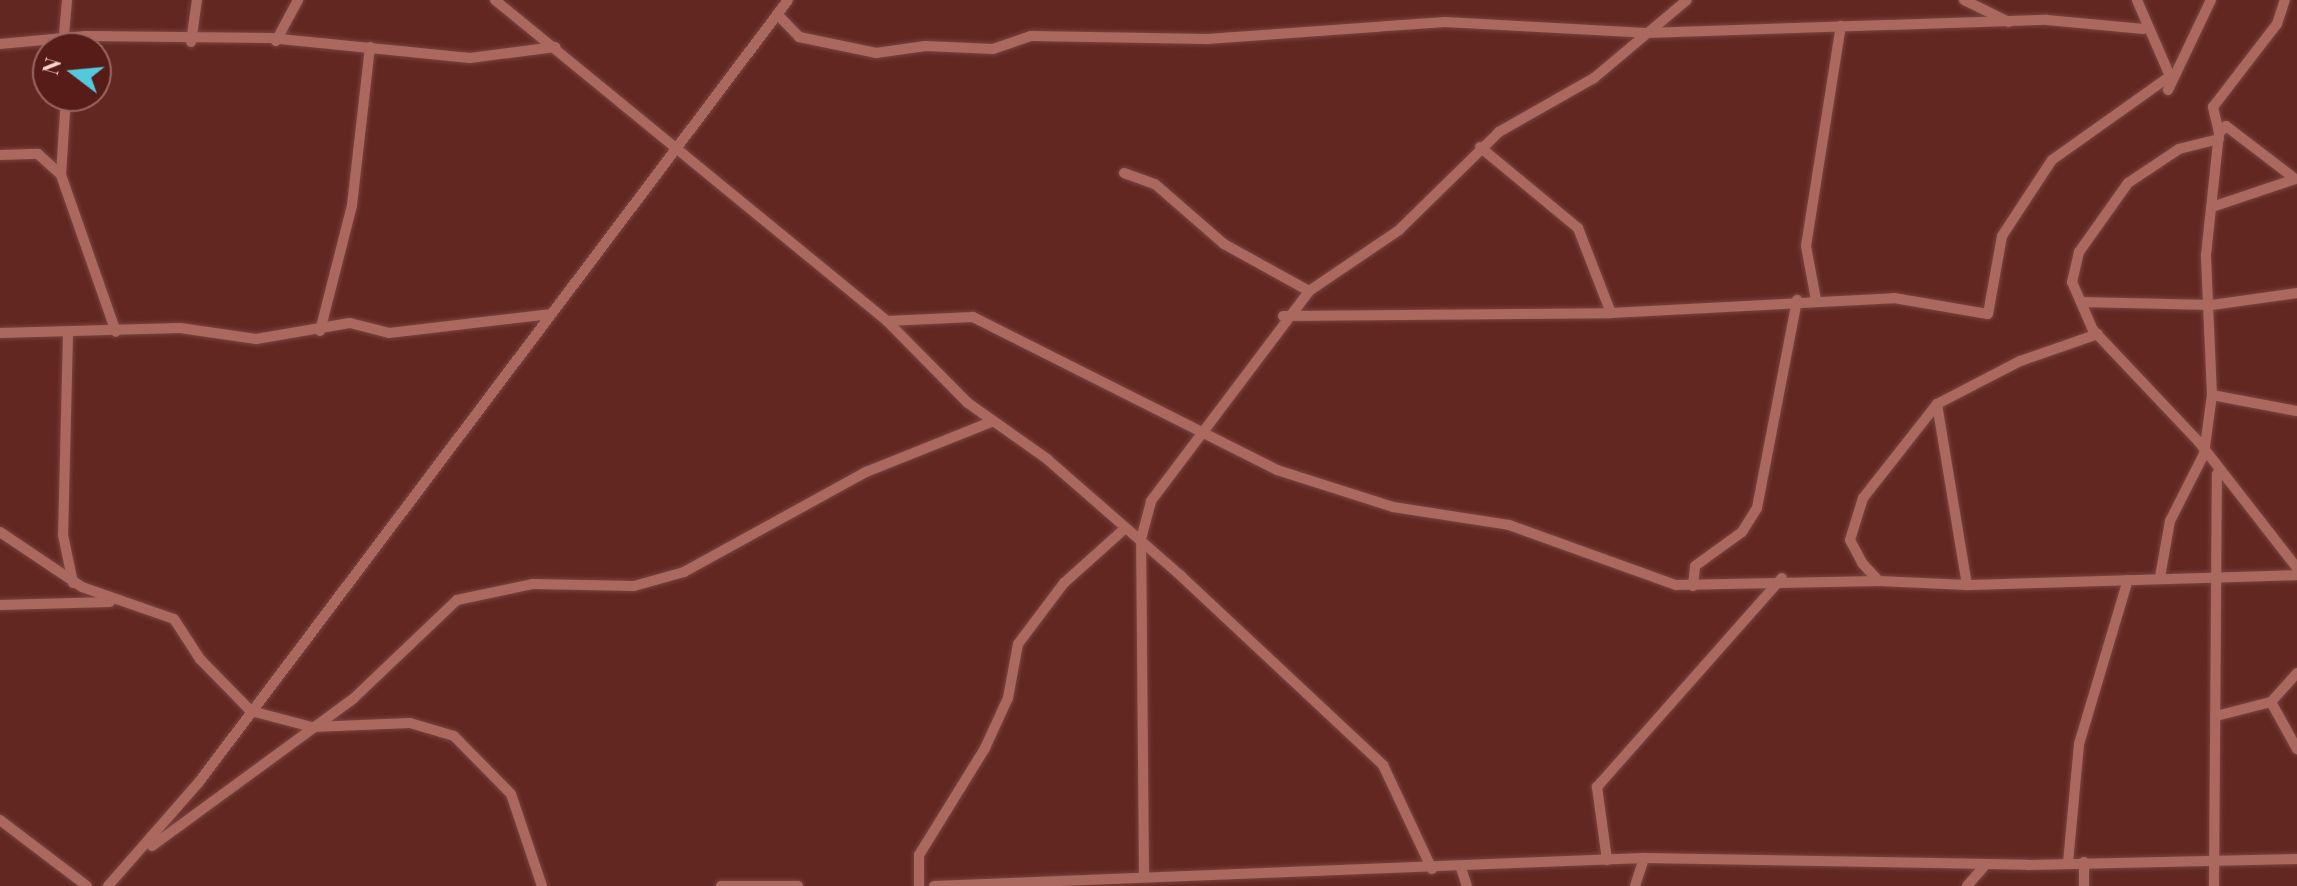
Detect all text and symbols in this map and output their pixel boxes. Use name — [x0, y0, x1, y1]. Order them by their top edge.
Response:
north arrow — [32, 32, 112, 112]
text: N — [34, 54, 67, 78]

